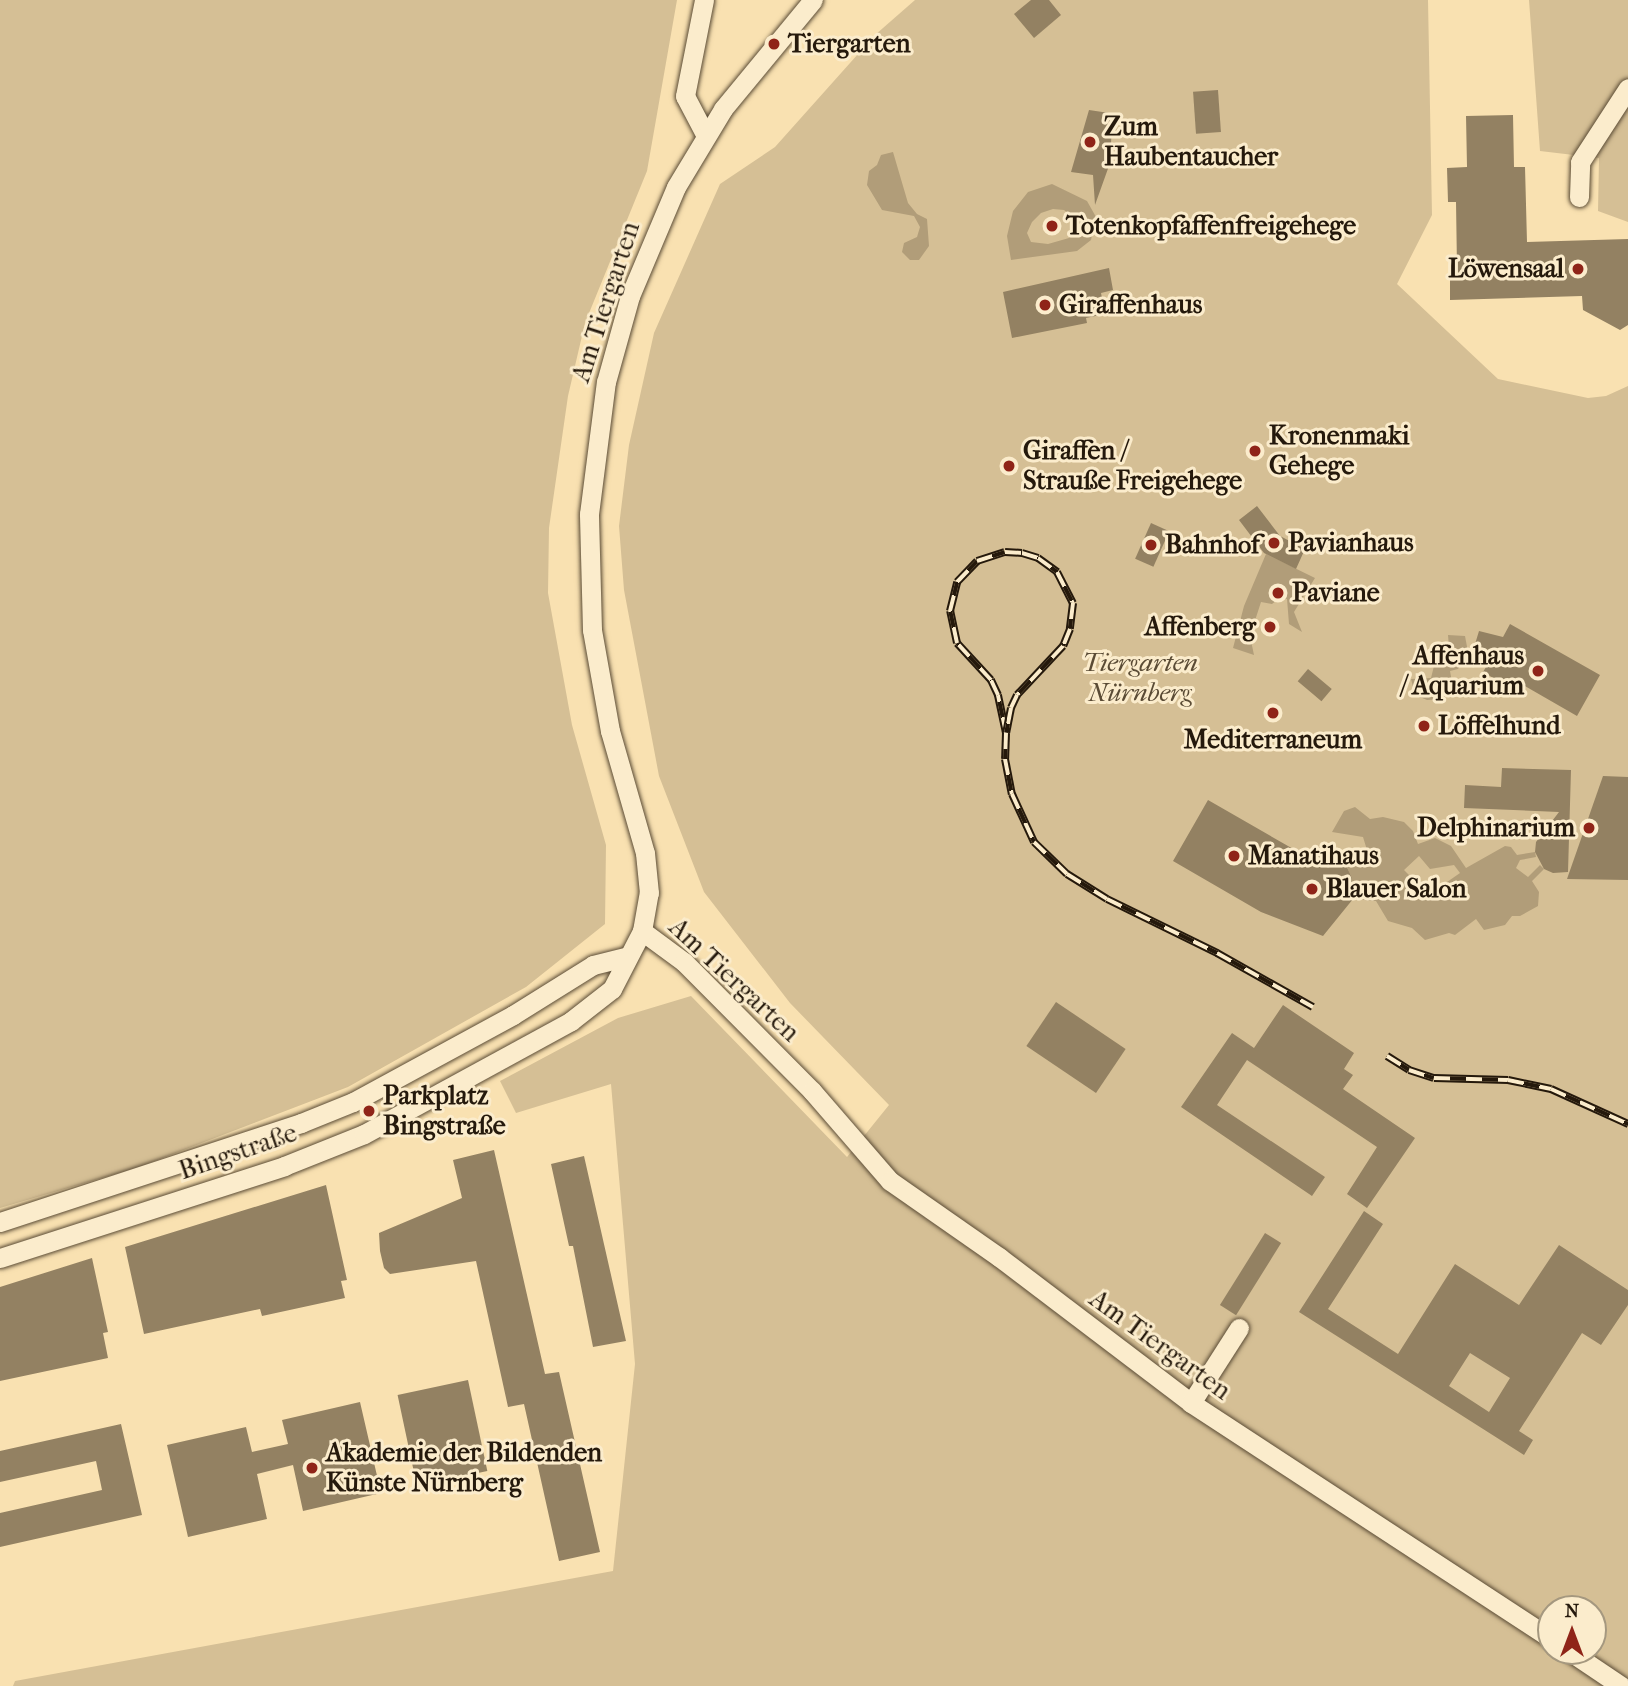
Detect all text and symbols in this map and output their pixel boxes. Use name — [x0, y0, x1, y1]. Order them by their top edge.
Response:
place label: Tiergarten — [788, 28, 911, 60]
marker: Tiergarten — [766, 36, 782, 52]
place label: Zum Haubentaucher — [1104, 111, 1278, 172]
marker: Zum Haubentaucher — [1082, 134, 1098, 150]
place label: Totenkopfaffenfreigehege — [1066, 210, 1356, 242]
street label: Am Tiergarten — [565, 218, 647, 386]
marker: Totenkopfaffenfreigehege — [1044, 218, 1060, 234]
place label: Löwensaal — [1448, 253, 1564, 285]
marker: Löwensaal — [1570, 261, 1586, 277]
place label: Giraffenhaus — [1059, 289, 1202, 321]
marker: Giraffenhaus — [1037, 297, 1053, 313]
place label: Kronenmaki Gehege — [1269, 420, 1409, 481]
place label: Giraffen / Strauße Freigehege — [1023, 435, 1242, 496]
marker: Kronenmaki Gehege — [1247, 443, 1263, 459]
marker: Giraffen / Strauße Freigehege — [1001, 458, 1017, 474]
place label: Pavianhaus — [1288, 527, 1414, 559]
place label: Bahnhof — [1165, 529, 1260, 561]
marker: Pavianhaus — [1266, 535, 1282, 551]
marker: Bahnhof — [1143, 537, 1159, 553]
place label: Paviane — [1292, 577, 1380, 609]
marker: Paviane — [1270, 585, 1286, 601]
place label: Affenberg — [1145, 611, 1256, 643]
marker: Affenberg — [1262, 619, 1278, 635]
place label: Affenhaus / Aquarium — [1400, 640, 1524, 702]
park label: Tiergarten Nürnberg — [1082, 647, 1198, 708]
marker: Affenhaus / Aquarium — [1530, 663, 1546, 679]
marker: Mediterraneum — [1265, 705, 1281, 721]
place label: Löffelhund — [1438, 710, 1560, 742]
marker: Löffelhund — [1416, 718, 1432, 734]
place label: Mediterraneum — [1184, 724, 1362, 756]
place label: Delphinarium — [1417, 812, 1575, 844]
marker: Delphinarium — [1581, 820, 1597, 836]
place label: Manatihaus — [1248, 840, 1379, 872]
marker: Manatihaus — [1226, 848, 1242, 864]
place label: Blauer Salon — [1326, 873, 1467, 905]
marker: Blauer Salon — [1304, 881, 1320, 897]
street label: Am Tiergarten — [662, 912, 806, 1048]
place label: Parkplatz Bingstraße — [383, 1080, 506, 1142]
marker: Parkplatz Bingstraße — [361, 1103, 377, 1119]
street label: Bingstraße — [175, 1117, 301, 1187]
street label: Am Tiergarten — [1083, 1283, 1237, 1407]
place label: Akademie der Bildenden Künste Nürnberg — [326, 1437, 602, 1498]
marker: Akademie der Bildenden Künste Nürnberg — [304, 1460, 320, 1476]
north arrow — [1537, 1595, 1607, 1665]
text: N — [1565, 1600, 1579, 1622]

